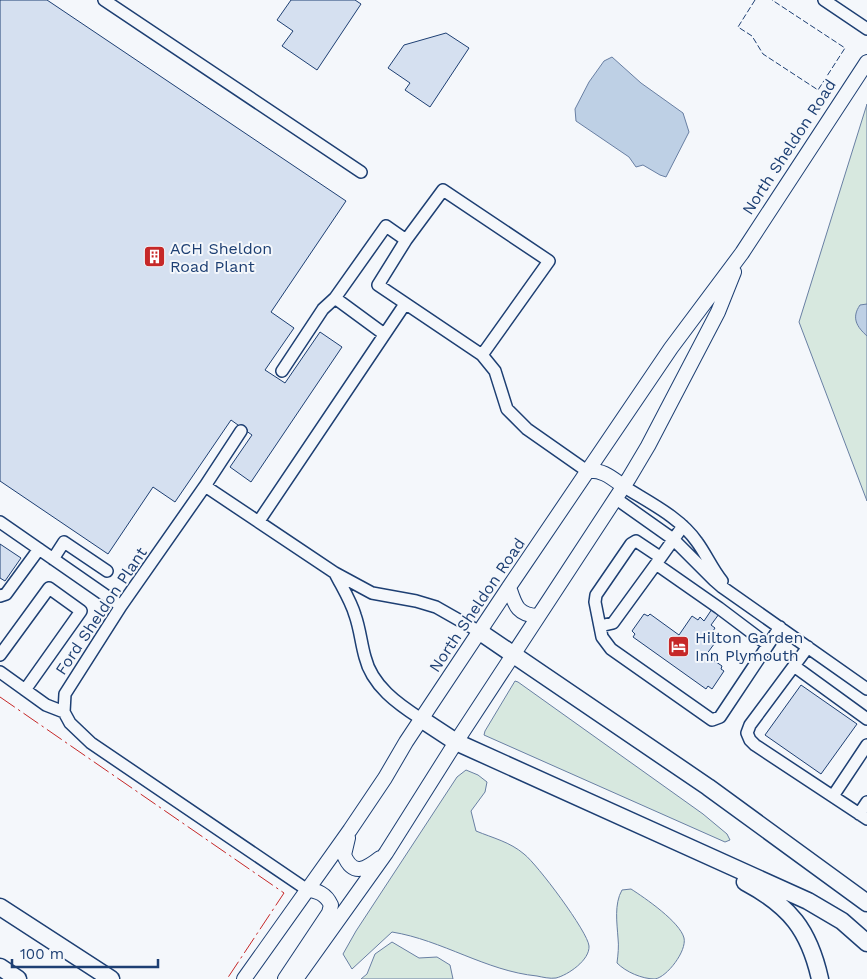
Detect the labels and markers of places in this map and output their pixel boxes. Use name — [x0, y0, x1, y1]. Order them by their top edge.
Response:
place label: ACH Sheldon Road Plant — [170, 239, 272, 276]
building icon: ACH Sheldon Road Plant — [142, 245, 166, 269]
place label: Hilton Garden Inn Plymouth — [695, 628, 803, 665]
hotel icon: Hilton Garden Inn Plymouth — [667, 634, 691, 658]

